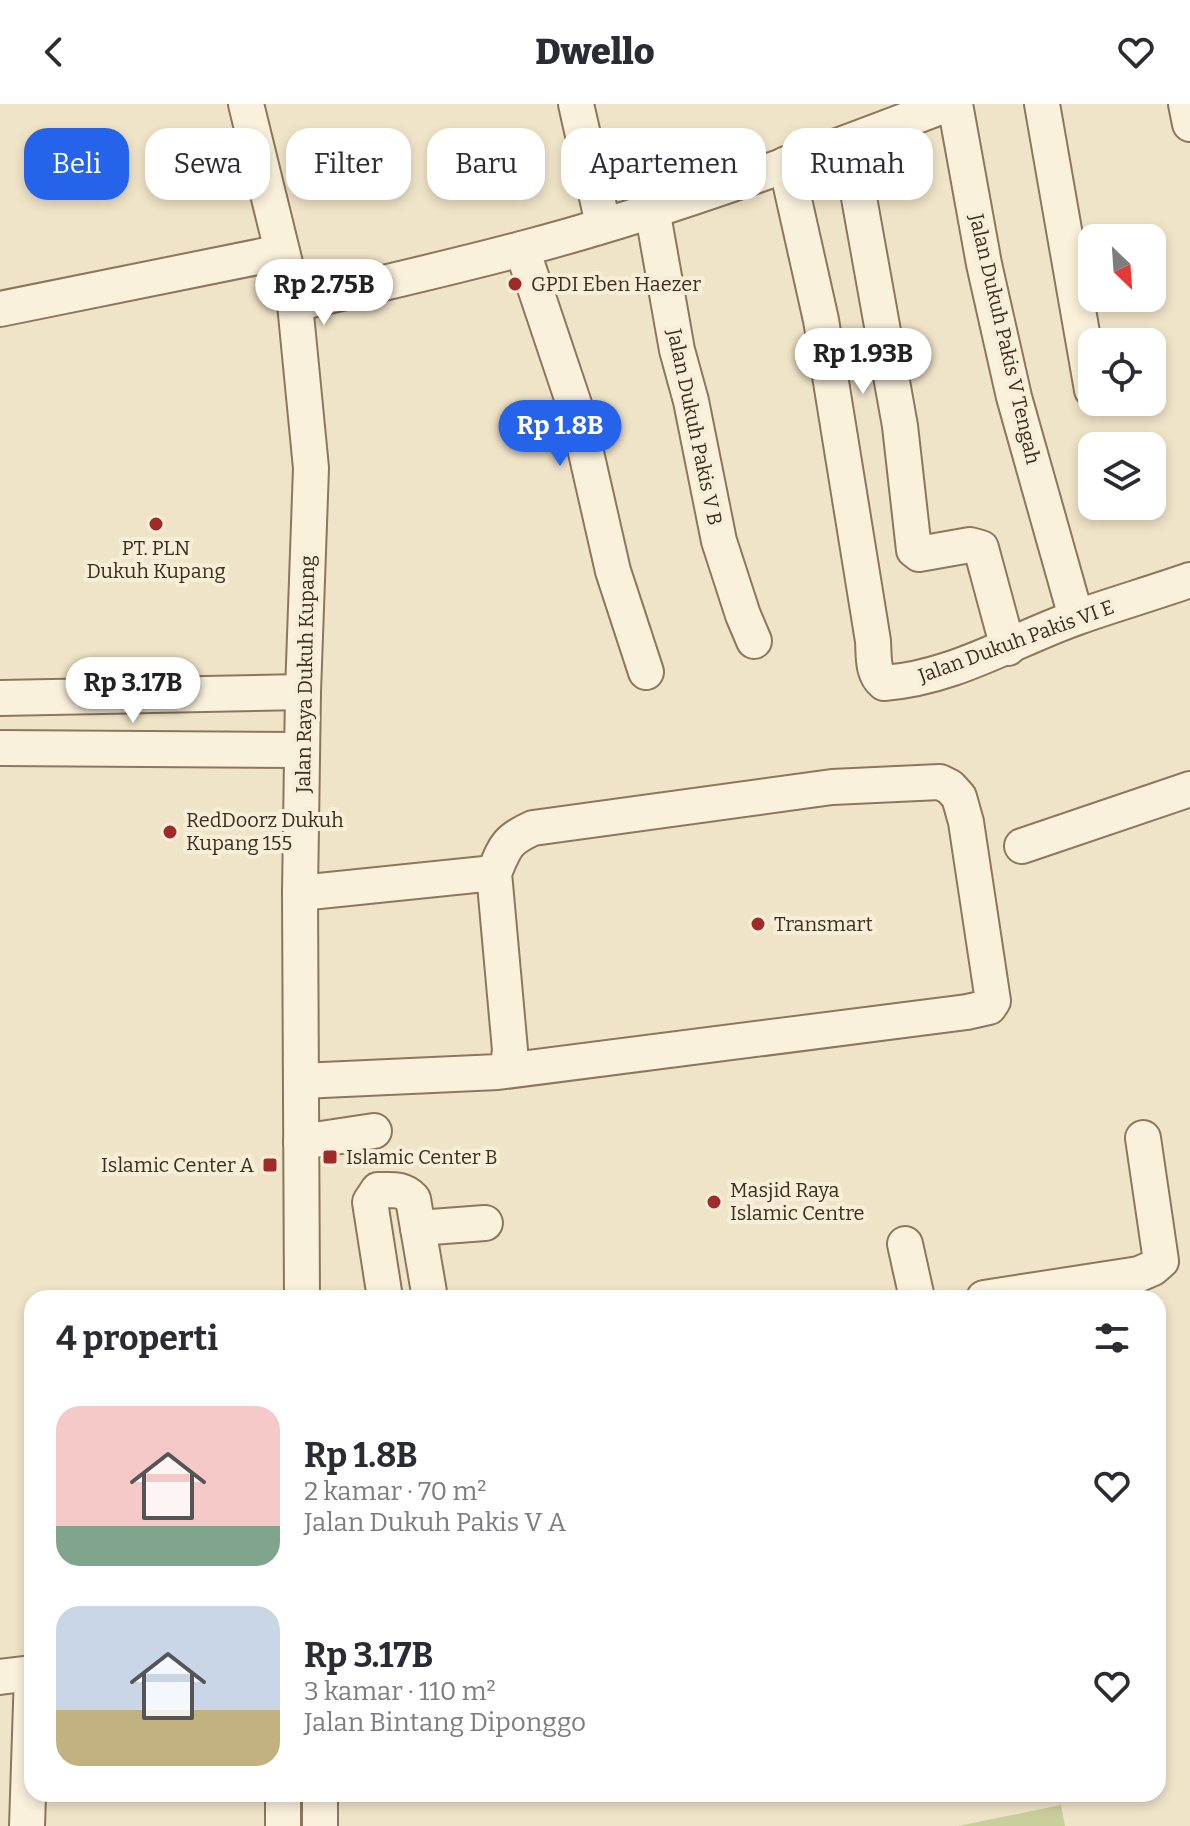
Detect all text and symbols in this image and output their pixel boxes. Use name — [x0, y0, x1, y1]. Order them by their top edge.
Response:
icon: back — [32, 30, 76, 74]
text: Dwello — [535, 30, 655, 74]
icon: heart — [1114, 30, 1158, 74]
chip: Beli — [24, 128, 129, 200]
chip: Sewa — [145, 128, 270, 200]
chip: Filter — [286, 128, 411, 200]
chip: Baru — [427, 128, 545, 200]
chip: Apartemen — [561, 128, 766, 200]
chip: Rumah — [782, 128, 933, 200]
street label: Jalan Dukuh Pakis V Tengah — [964, 211, 1046, 467]
north arrow — [1078, 224, 1166, 312]
map controls — [1078, 224, 1166, 520]
pin: Rp 2.75B — [241, 259, 407, 327]
text: Rp 2.75B — [273, 269, 375, 300]
place label: GPDI Eben Haezer — [531, 272, 701, 296]
marker: GPDI Eben Haezer — [506, 275, 524, 293]
street label: Jalan Dukuh Pakis V B — [662, 326, 728, 527]
pin: Rp 1.93B — [780, 328, 946, 396]
button: locate — [1078, 328, 1166, 416]
text: Rp 1.93B — [813, 338, 913, 369]
pin: Rp 1.8B — [486, 400, 634, 468]
text: Rp 1.8B — [516, 410, 604, 441]
button: layers — [1078, 432, 1166, 520]
marker: PT. PLN Dukuh Kupang — [147, 515, 165, 533]
place label: PT. PLN Dukuh Kupang — [86, 536, 226, 583]
street label: Jalan Raya Dukuh Kupang — [291, 555, 319, 794]
street label: Jalan Dukuh Pakis VI E — [914, 594, 1117, 688]
pin: Rp 3.17B — [50, 657, 216, 725]
text: Rp 3.17B — [84, 667, 183, 698]
place label: RedDoorz Dukuh Kupang 155 — [186, 808, 344, 855]
marker: RedDoorz Dukuh Kupang 155 — [161, 823, 179, 841]
place label: Transmart — [774, 912, 873, 936]
marker: Transmart — [749, 915, 767, 933]
place label: Islamic Center B — [346, 1145, 498, 1169]
marker: Islamic Center B — [321, 1148, 339, 1166]
place label: Islamic Center A — [101, 1153, 255, 1177]
marker: Islamic Center A — [261, 1156, 279, 1174]
place label: Masjid Raya Islamic Centre — [730, 1178, 865, 1225]
marker: Masjid Raya Islamic Centre — [705, 1193, 723, 1211]
icon: filters — [1090, 1316, 1134, 1360]
text: 4 properti — [56, 1318, 218, 1359]
text: Rp 1.8B — [304, 1435, 418, 1476]
icon: home — [120, 1438, 216, 1534]
icon: heart — [1090, 1464, 1134, 1508]
text: 2 kamar · 70 m² — [304, 1476, 486, 1507]
text: Jalan Dukuh Pakis V A — [304, 1507, 566, 1538]
text: Rp 3.17B — [304, 1635, 433, 1676]
icon: home — [120, 1638, 216, 1734]
icon: heart — [1090, 1664, 1134, 1708]
text: 3 kamar · 110 m² — [304, 1676, 496, 1707]
text: Jalan Bintang Diponggo — [304, 1707, 586, 1738]

